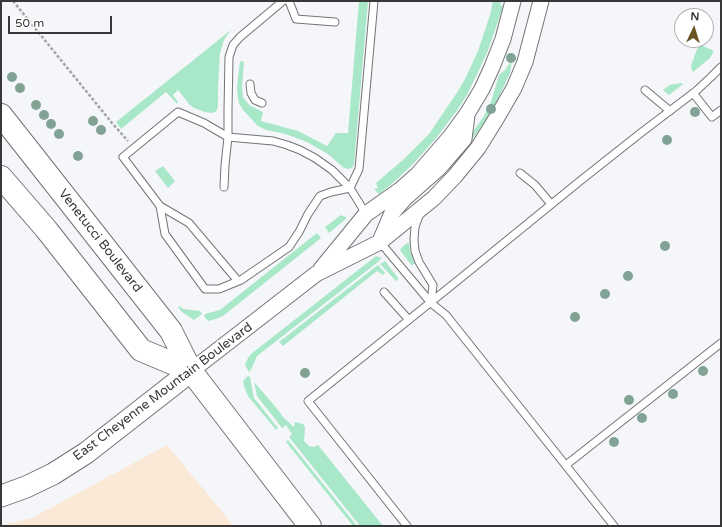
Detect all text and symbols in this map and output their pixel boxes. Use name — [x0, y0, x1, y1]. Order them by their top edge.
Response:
scale bar — [10, 8, 114, 34]
north arrow — [674, 8, 714, 48]
text: N — [690, 10, 700, 23]
text: 50 m — [15, 16, 44, 30]
street label: Venetucci Boulevard — [55, 186, 145, 296]
street label: East Cheyenne Mountain Boulevard — [70, 319, 256, 465]

